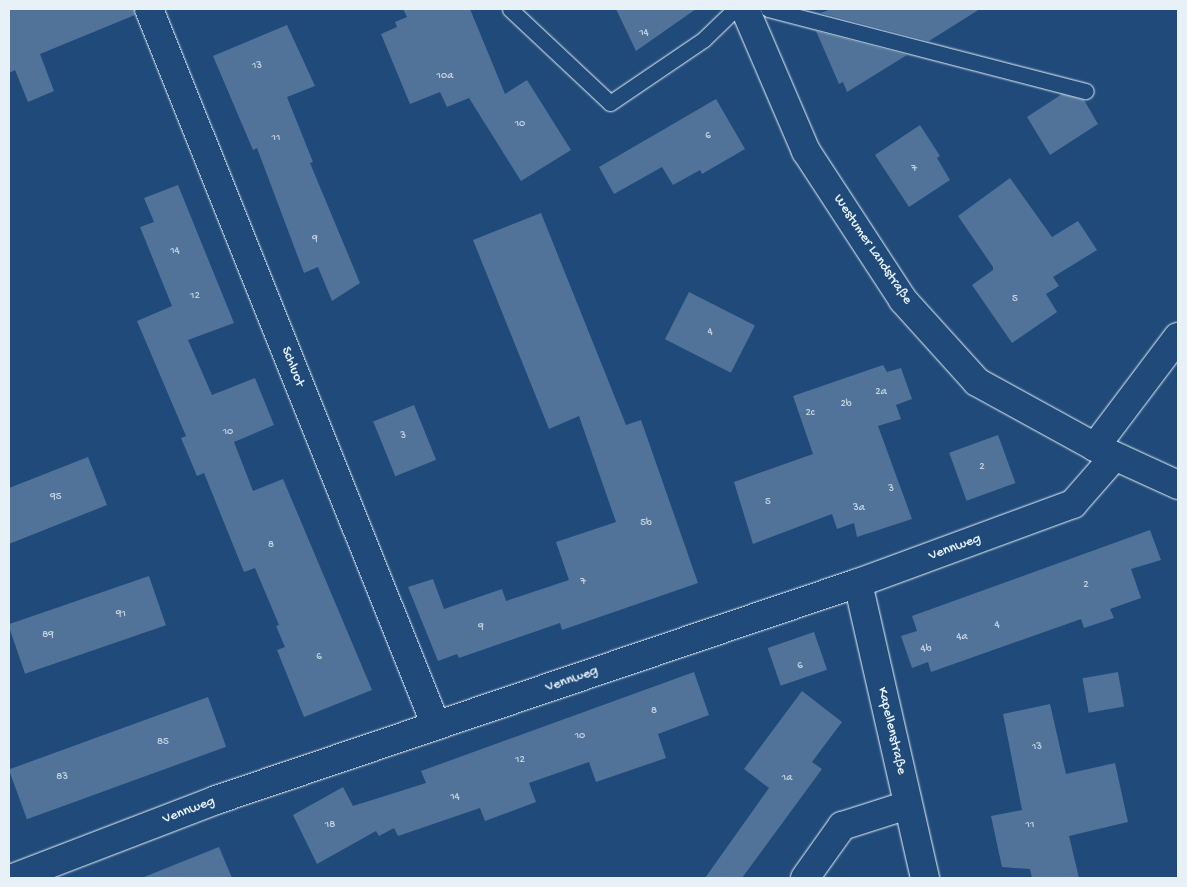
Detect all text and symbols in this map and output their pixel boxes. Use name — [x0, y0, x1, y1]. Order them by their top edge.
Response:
house number: 14 — [639, 26, 649, 40]
house number: 13 — [252, 59, 262, 73]
house number: 10a — [437, 69, 453, 83]
house number: 10 — [515, 117, 525, 131]
house number: 6 — [705, 129, 711, 143]
house number: 11 — [272, 131, 280, 145]
house number: 7 — [911, 162, 917, 176]
street label: Westumer Landstraße — [829, 192, 915, 308]
house number: 9 — [312, 232, 318, 246]
house number: 14 — [170, 244, 180, 258]
house number: 12 — [190, 289, 200, 303]
house number: 5 — [1012, 292, 1018, 306]
house number: 4 — [707, 325, 713, 339]
street label: Schluot — [276, 345, 308, 389]
house number: 2a — [875, 385, 887, 399]
house number: 2b — [840, 397, 852, 411]
house number: 2c — [805, 406, 815, 420]
house number: 10 — [223, 425, 233, 439]
house number: 3 — [400, 429, 406, 443]
house number: 2 — [979, 460, 985, 474]
house number: 3 — [888, 482, 894, 496]
house number: 95 — [50, 490, 62, 504]
house number: 5 — [765, 495, 771, 509]
house number: 3a — [853, 501, 865, 515]
house number: 5b — [640, 516, 652, 530]
street label: Vennweg — [927, 531, 983, 565]
house number: 8 — [268, 538, 274, 552]
house number: 7 — [580, 575, 586, 589]
house number: 2 — [1083, 578, 1089, 592]
house number: 91 — [116, 607, 126, 621]
house number: 4 — [994, 618, 1000, 632]
house number: 9 — [478, 620, 484, 634]
house number: 89 — [42, 628, 54, 642]
house number: 4a — [956, 630, 968, 644]
house number: 4b — [920, 642, 932, 656]
house number: 6 — [316, 650, 322, 664]
house number: 6 — [797, 659, 803, 673]
street label: Vennweg — [544, 663, 600, 697]
street label: Kapellenstraße — [873, 686, 909, 776]
house number: 8 — [651, 704, 657, 718]
house number: 10 — [575, 729, 585, 743]
house number: 85 — [157, 735, 169, 749]
house number: 13 — [1032, 740, 1042, 754]
house number: 12 — [515, 753, 525, 767]
house number: 83 — [56, 770, 68, 784]
house number: 1a — [782, 771, 792, 785]
house number: 14 — [450, 790, 460, 804]
street label: Vennweg — [161, 793, 217, 829]
house number: 18 — [325, 818, 335, 832]
house number: 11 — [1026, 818, 1034, 832]

